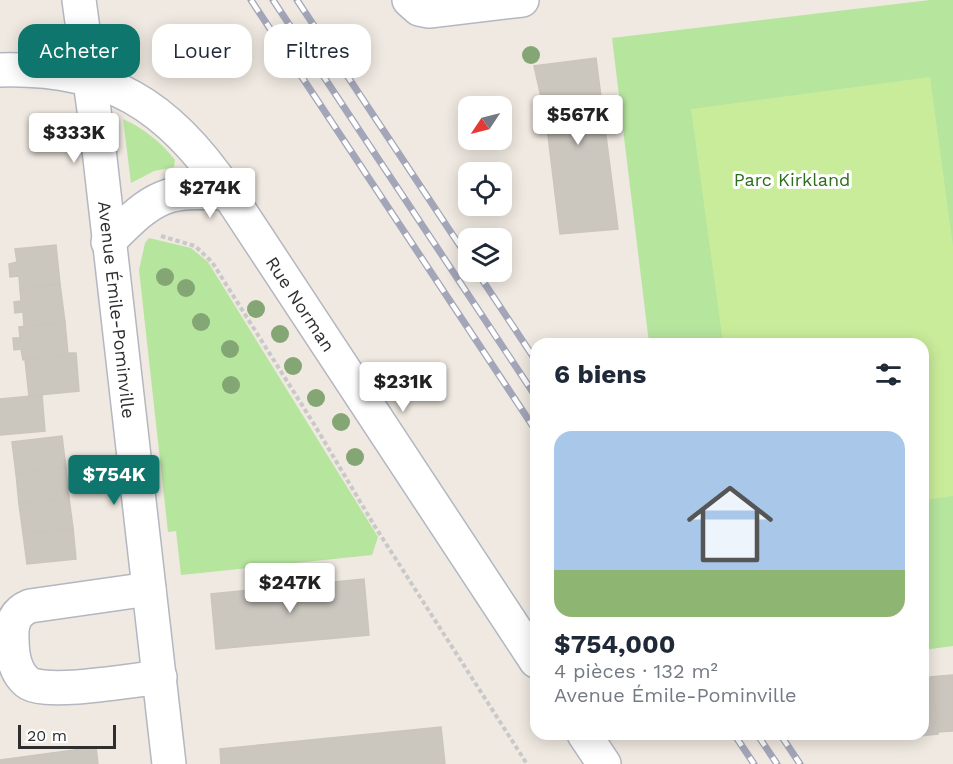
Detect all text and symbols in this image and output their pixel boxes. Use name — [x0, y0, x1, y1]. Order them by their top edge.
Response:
chip: Acheter — [18, 24, 140, 78]
chip: Louer — [152, 24, 252, 78]
chip: Filtres — [264, 24, 371, 78]
pin: $567K — [536, 95, 620, 146]
north arrow — [458, 96, 512, 150]
map controls — [458, 96, 512, 282]
text: $567K — [547, 102, 609, 126]
pin: $333K — [32, 113, 116, 164]
text: $333K — [43, 120, 105, 144]
button: locate — [458, 162, 512, 216]
pin: $274K — [168, 168, 252, 219]
park label: Parc Kirkland — [734, 169, 850, 190]
text: $274K — [179, 175, 241, 199]
street label: Avenue Émile-Pominville — [94, 200, 140, 419]
button: layers — [458, 228, 512, 282]
street label: Rue Norman — [262, 252, 340, 355]
icon: filters — [872, 358, 905, 391]
text: 6 biens — [554, 359, 646, 389]
pin: $231K — [361, 362, 445, 413]
text: $231K — [373, 369, 433, 393]
pin: $754K — [72, 455, 156, 506]
text: $754K — [82, 462, 146, 486]
icon: home — [676, 470, 784, 578]
pin: $247K — [248, 563, 332, 614]
text: $247K — [259, 570, 321, 594]
text: $754,000 — [554, 629, 676, 659]
text: 4 pièces · 132 m² — [554, 659, 718, 683]
text: Avenue Émile-Pominville — [554, 683, 797, 707]
scale bar — [18, 722, 116, 750]
text: 20 m — [27, 726, 67, 745]

